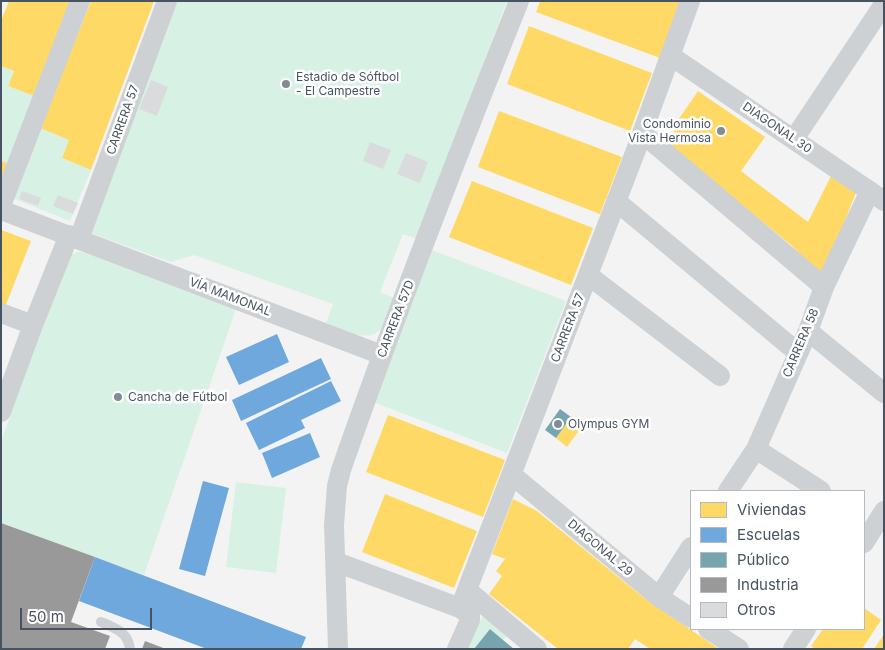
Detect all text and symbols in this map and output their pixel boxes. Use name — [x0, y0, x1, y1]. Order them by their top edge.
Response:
place label: Estadio de Sóftbol - El Campestre — [296, 70, 399, 98]
marker: Estadio de Sóftbol - El Campestre — [280, 78, 292, 90]
street label: CARRERA 57 — [104, 83, 142, 157]
street label: DIAGONAL 30 — [740, 100, 814, 156]
place label: Condominio Vista Hermosa — [628, 117, 711, 145]
marker: Condominio Vista Hermosa — [715, 125, 727, 137]
street label: VÍA MAMONAL — [187, 275, 273, 319]
street label: CARRERA 57D — [375, 278, 417, 360]
street label: CARRERA 57 — [548, 291, 588, 365]
street label: CARRERA 58 — [780, 306, 822, 380]
place label: Cancha de Fútbol — [128, 390, 228, 404]
marker: Cancha de Fútbol — [112, 391, 124, 403]
place label: Olympus GYM — [568, 417, 649, 431]
marker: Olympus GYM — [552, 418, 564, 430]
legend — [690, 490, 865, 630]
text: Viviendas — [737, 500, 806, 519]
street label: DIAGONAL 29 — [565, 517, 635, 579]
text: Escuelas — [737, 525, 800, 544]
text: Público — [737, 550, 789, 569]
text: Industria — [737, 575, 799, 594]
scale bar — [22, 598, 155, 630]
text: Otros — [737, 600, 776, 619]
text: 50 m — [28, 607, 64, 626]

